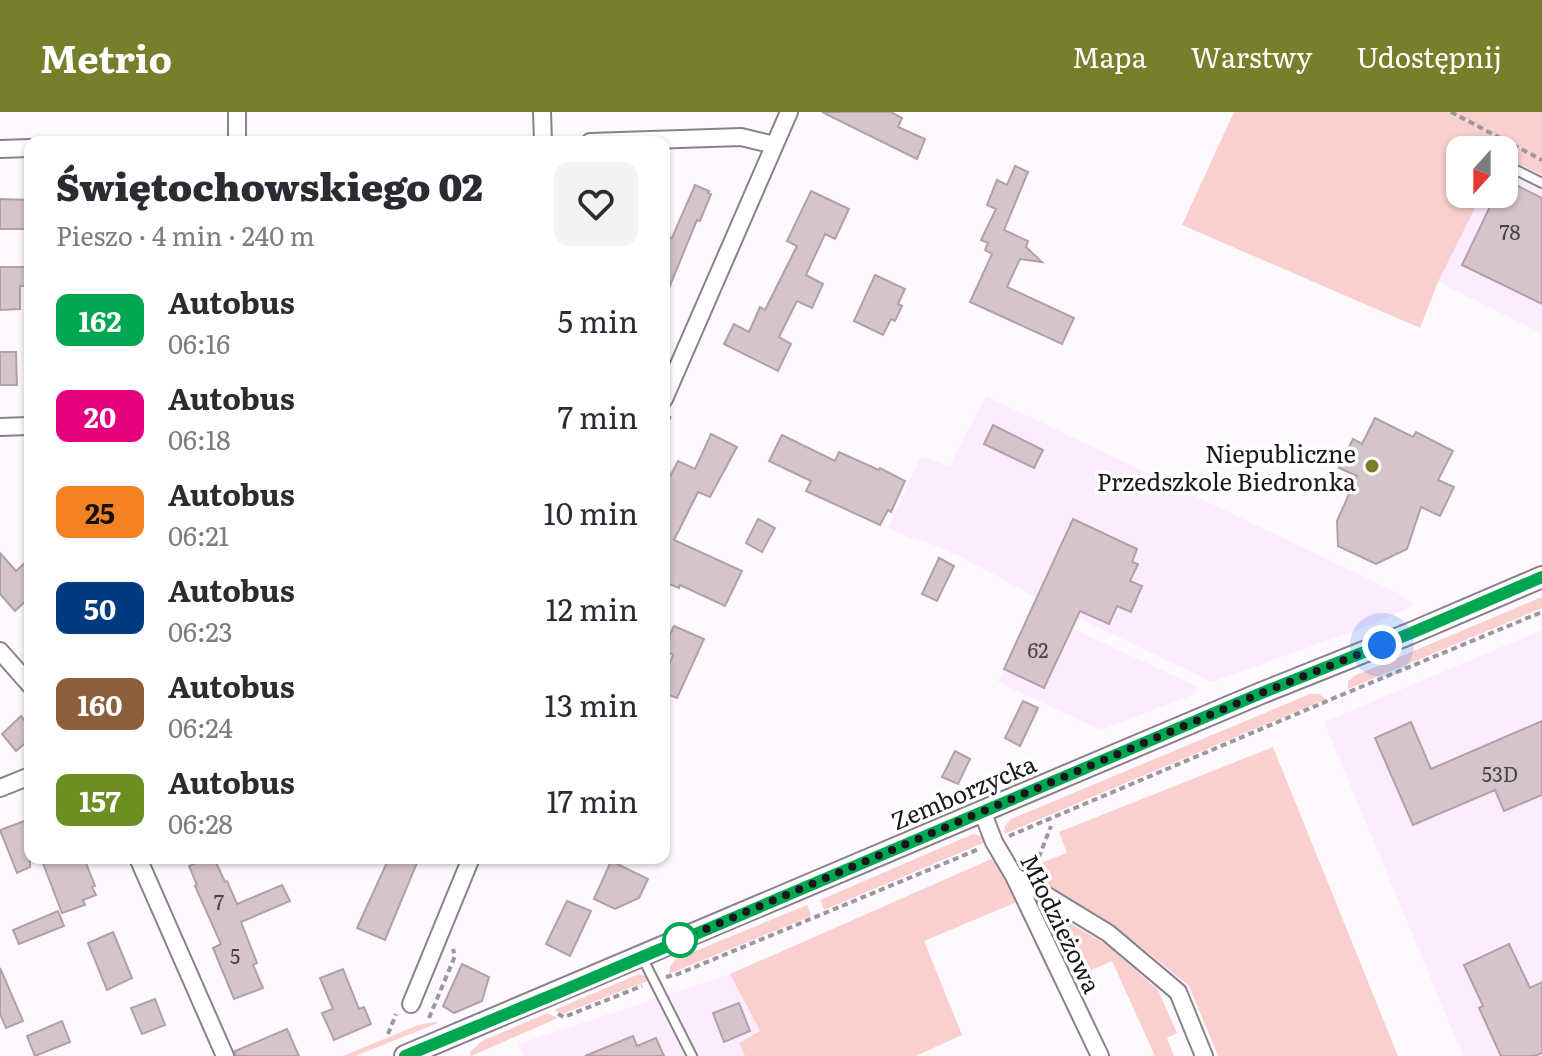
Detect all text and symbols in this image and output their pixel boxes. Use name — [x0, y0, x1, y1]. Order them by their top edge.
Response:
text: Metrio — [40, 28, 172, 85]
text: Mapa — [1072, 35, 1147, 77]
text: Warstwy — [1191, 35, 1312, 77]
text: Udostępnij — [1356, 35, 1502, 77]
north arrow — [1446, 136, 1518, 208]
map controls — [1446, 136, 1518, 208]
text: Świętochowskiego 02 — [56, 156, 483, 213]
button: heart — [554, 162, 638, 246]
text: Pieszo · 4 min · 240 m — [56, 215, 315, 254]
house number: 78 — [1499, 216, 1521, 246]
text: Autobus — [168, 279, 295, 323]
text: 5 min — [558, 298, 638, 342]
text: 162 — [79, 299, 121, 341]
text: 06:16 — [168, 323, 230, 362]
text: Autobus — [168, 375, 295, 419]
text: 7 min — [558, 394, 638, 438]
text: 20 — [84, 395, 116, 437]
text: 06:18 — [168, 419, 231, 458]
place label: Niepubliczne Przedszkole Biedronka — [1097, 435, 1356, 498]
marker: Niepubliczne Przedszkole Biedronka — [1363, 457, 1381, 475]
text: Autobus — [168, 471, 295, 515]
text: 10 min — [544, 490, 638, 534]
text: 25 — [85, 491, 115, 533]
text: 06:21 — [168, 515, 229, 554]
text: Autobus — [168, 567, 295, 611]
text: 12 min — [546, 586, 638, 630]
text: 50 — [84, 587, 116, 629]
text: 06:23 — [168, 611, 233, 650]
your location — [1362, 625, 1402, 665]
house number: 62 — [1028, 634, 1048, 664]
text: Autobus — [168, 663, 295, 707]
text: 13 min — [545, 682, 638, 726]
text: 160 — [77, 683, 123, 725]
text: 06:24 — [168, 707, 233, 746]
street label: Zemborzycka — [885, 745, 1041, 837]
house number: 53D — [1482, 758, 1518, 788]
text: Autobus — [168, 759, 295, 803]
text: 17 min — [547, 778, 638, 822]
text: 157 — [79, 779, 121, 821]
text: 06:28 — [168, 803, 233, 842]
street label: Młodzieżowa — [1013, 847, 1111, 999]
house number: 7 — [214, 886, 224, 916]
unlabelled marker — [663, 923, 697, 957]
house number: 5 — [230, 940, 240, 970]

